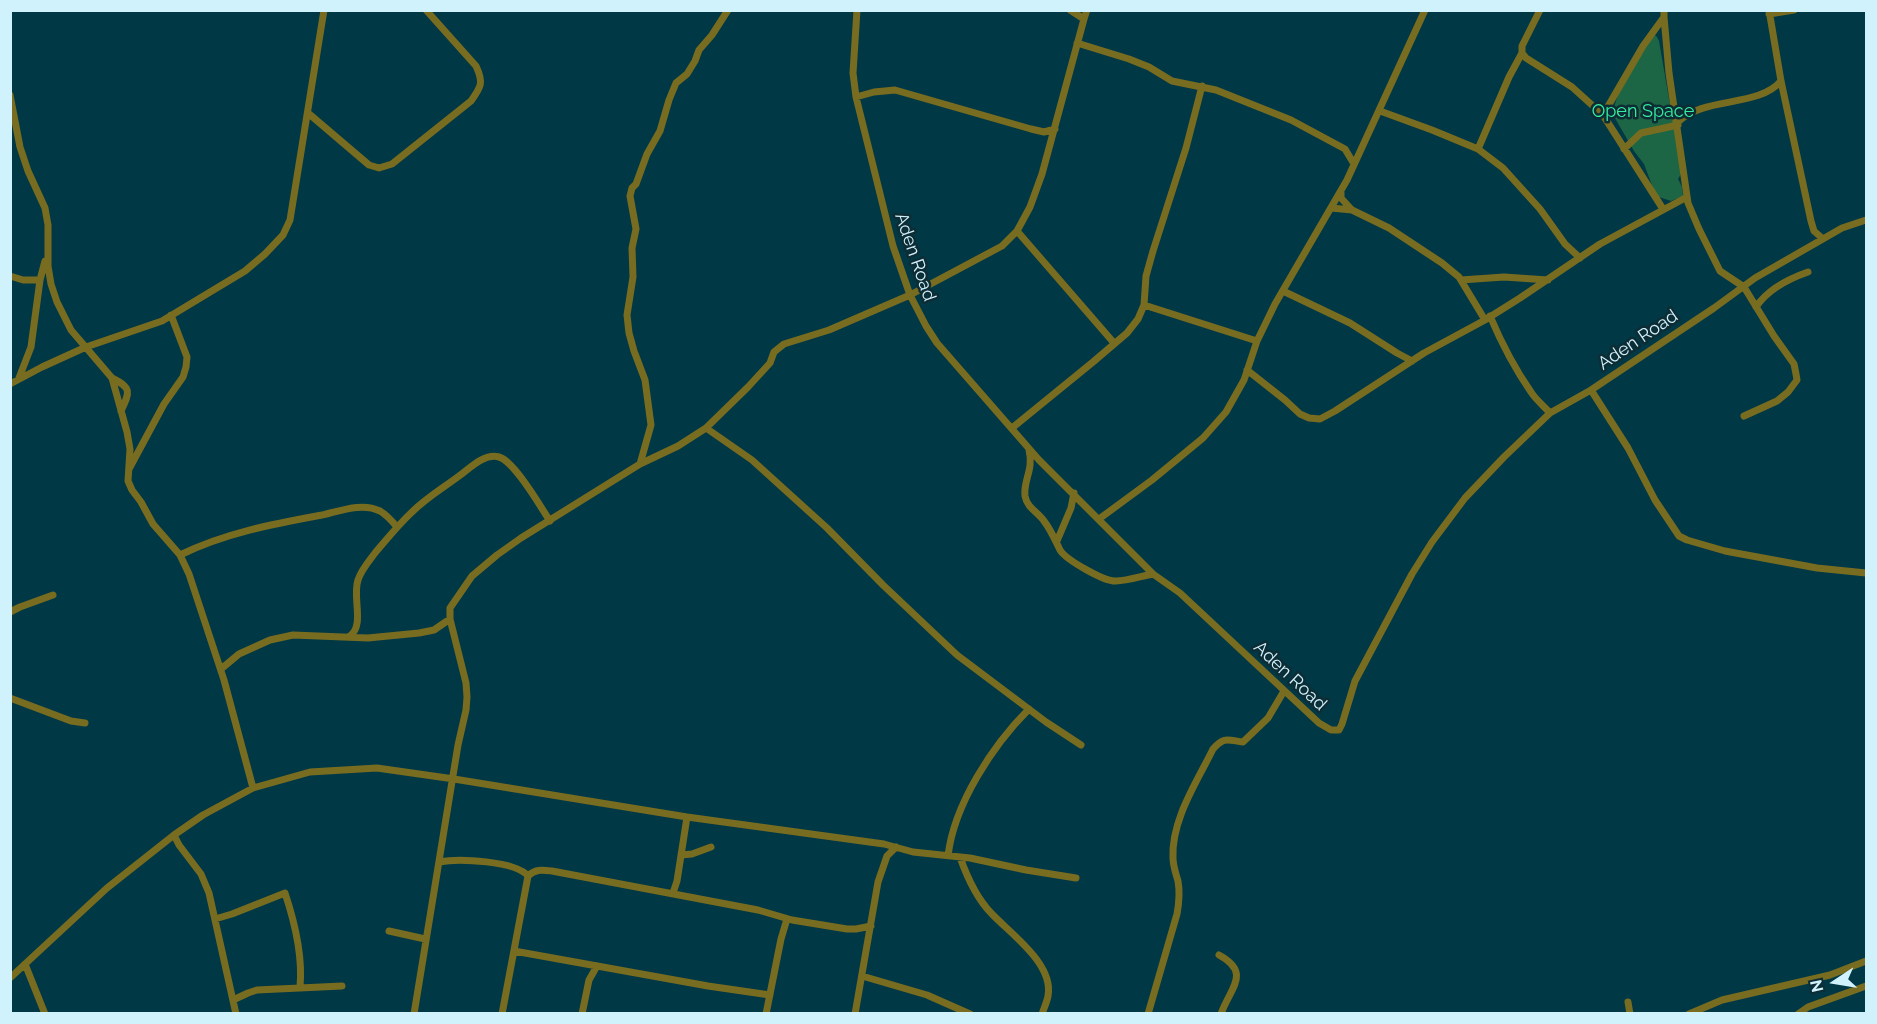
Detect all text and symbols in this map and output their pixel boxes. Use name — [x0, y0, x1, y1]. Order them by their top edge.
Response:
park label: Open Space — [1592, 101, 1694, 123]
street label: Aden Road — [890, 210, 940, 304]
street label: Aden Road — [1594, 305, 1682, 375]
street label: Aden Road — [1249, 637, 1331, 715]
north arrow — [1805, 952, 1865, 1012]
text: N — [1806, 978, 1827, 994]

